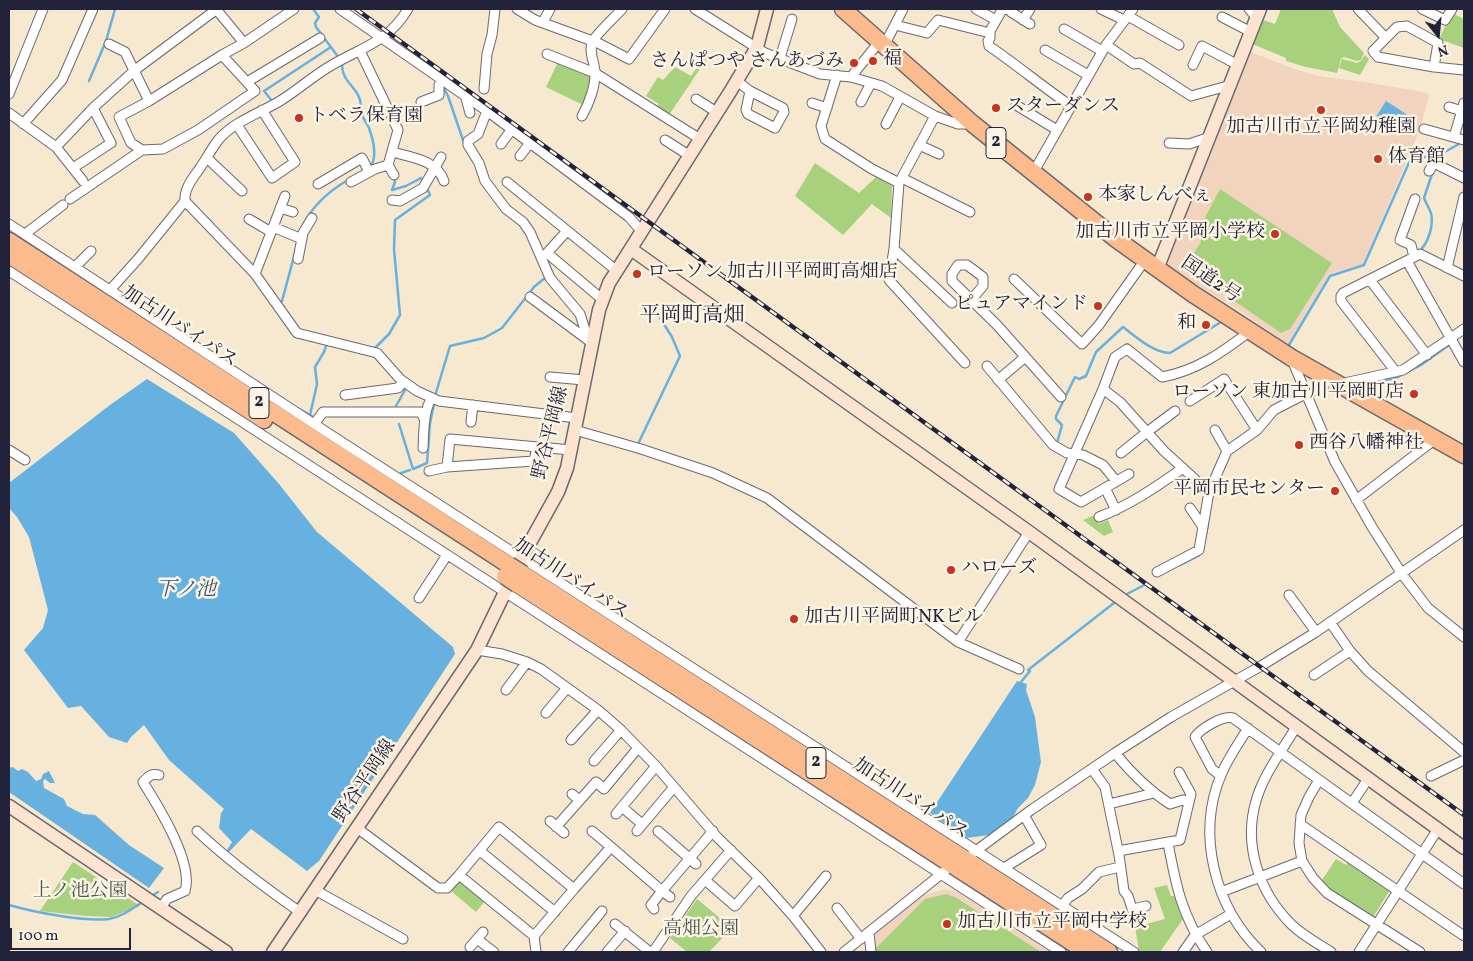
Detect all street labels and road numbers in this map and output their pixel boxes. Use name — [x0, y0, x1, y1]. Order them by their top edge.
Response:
road number: 2 — [986, 128, 1006, 158]
street label: 国道2号 — [1176, 253, 1244, 309]
street label: 加古川バイパス — [117, 282, 241, 374]
street label: 野谷平岡線 — [529, 384, 575, 482]
road number: 2 — [249, 388, 269, 418]
street label: 加古川バイパス — [508, 534, 632, 626]
street label: 野谷平岡線 — [330, 736, 402, 828]
road number: 2 — [806, 748, 826, 778]
street label: 加古川バイパス — [848, 754, 972, 846]

